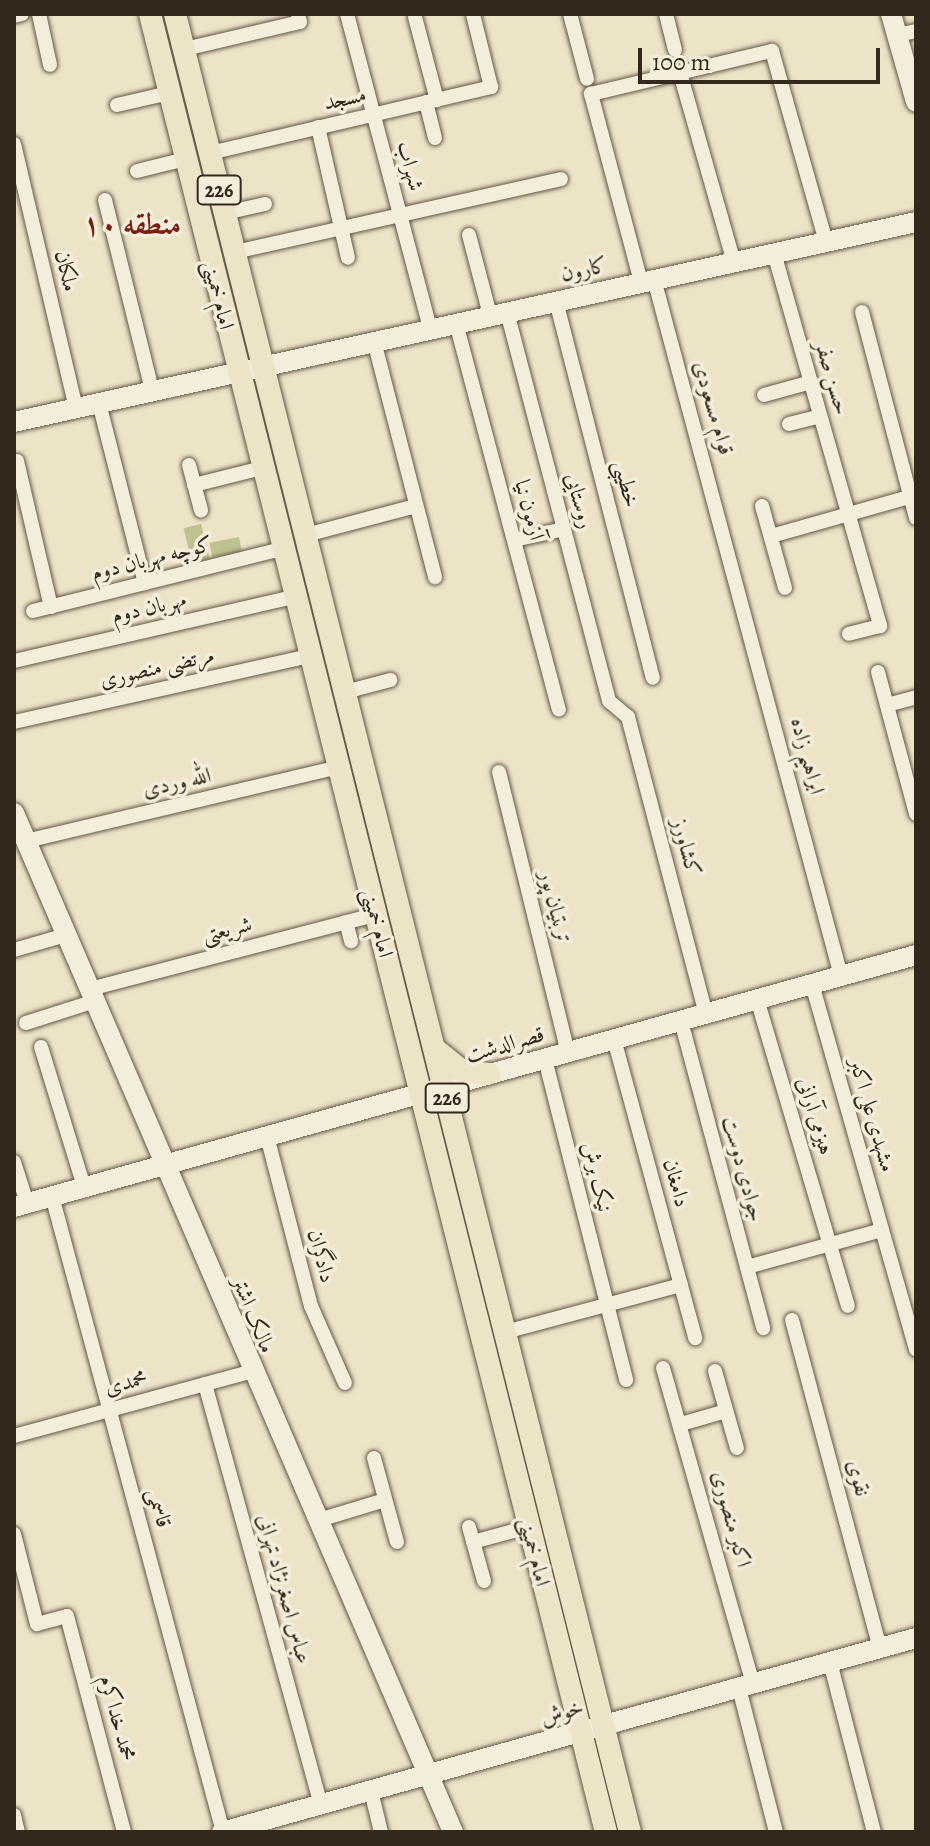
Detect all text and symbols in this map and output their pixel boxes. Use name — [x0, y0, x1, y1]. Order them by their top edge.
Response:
scale bar — [642, 32, 884, 82]
text: 100 m — [652, 46, 711, 78]
street label: مسجد — [321, 81, 369, 117]
street label: شهراب — [391, 138, 429, 194]
road number: 226 — [195, 174, 243, 206]
district label: منطقه ۱۰ — [83, 206, 181, 242]
street label: ملکان — [49, 248, 83, 294]
street label: کارون — [558, 252, 610, 288]
street label: امام خمینی — [197, 258, 239, 332]
street label: حسن صفر — [809, 338, 855, 418]
street label: قوام مسعودی — [687, 358, 739, 458]
street label: خطیبی — [607, 458, 645, 510]
street label: روستایی — [559, 470, 599, 532]
street label: آزمون نیا — [508, 477, 550, 543]
street label: کوچه مهربان دوم — [89, 531, 215, 587]
street label: مهربان دوم — [109, 587, 189, 629]
street label: مرتضی منصوری — [97, 642, 217, 694]
street label: ابراهیم زاده — [784, 715, 830, 797]
street label: الله وردی — [140, 762, 214, 804]
street label: کشاورز — [666, 815, 706, 879]
street label: تربتیان پور — [533, 868, 577, 946]
street label: امام خمینی — [356, 886, 398, 960]
street label: شریعتی — [199, 911, 255, 949]
street label: قصرالدشت — [463, 1021, 547, 1069]
street label: مشهدی علی اکبر — [843, 1055, 901, 1175]
street label: هیزمی آرانی — [791, 1074, 839, 1158]
road number: 226 — [423, 1082, 471, 1114]
street label: جوادی دوست — [716, 1113, 770, 1225]
street label: نیک برش — [576, 1139, 618, 1215]
street label: دامغان — [657, 1156, 695, 1210]
street label: دادگران — [301, 1226, 341, 1286]
street label: مالک اشتر — [226, 1273, 280, 1357]
street label: محمدی — [102, 1365, 150, 1401]
street label: نقوی — [840, 1457, 876, 1499]
street label: اکبر منصوری — [705, 1468, 757, 1570]
street label: قاسمی — [141, 1485, 177, 1531]
street label: عباس اصغرنژاد تهرانی — [251, 1511, 317, 1667]
street label: امام خمینی — [513, 1515, 555, 1589]
street label: محمد خداکرم — [93, 1672, 141, 1764]
street label: خوش — [537, 1694, 587, 1732]

